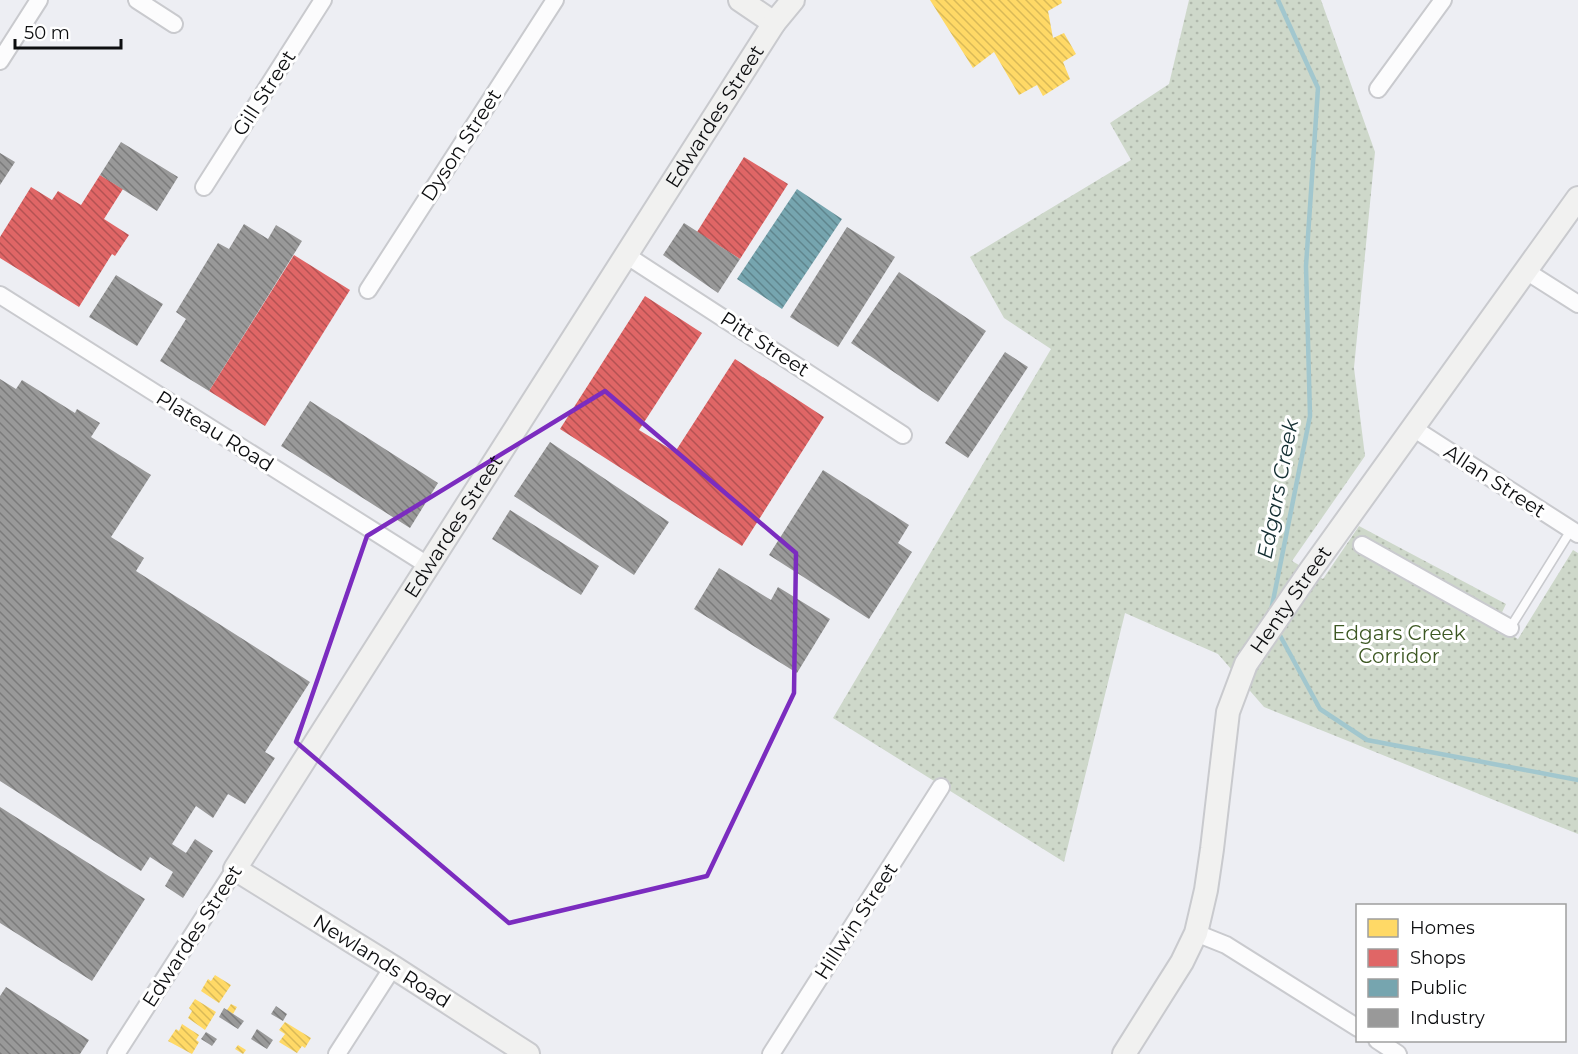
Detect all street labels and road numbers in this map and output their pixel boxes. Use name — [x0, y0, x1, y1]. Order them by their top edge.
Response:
street label: Edwardes Street — [660, 40, 769, 192]
street label: Gill Street — [227, 46, 301, 140]
street label: Dyson Street — [416, 84, 506, 206]
street label: Pitt Street — [716, 306, 814, 382]
street label: Plateau Road — [152, 385, 278, 477]
street label: Allan Street — [1440, 439, 1550, 523]
street label: Edwardes Street — [399, 450, 508, 602]
street label: Henty Street — [1245, 541, 1336, 658]
street label: Hillwin Street — [809, 858, 903, 984]
street label: Edwardes Street — [137, 860, 247, 1012]
street label: Newlands Road — [309, 909, 455, 1013]

